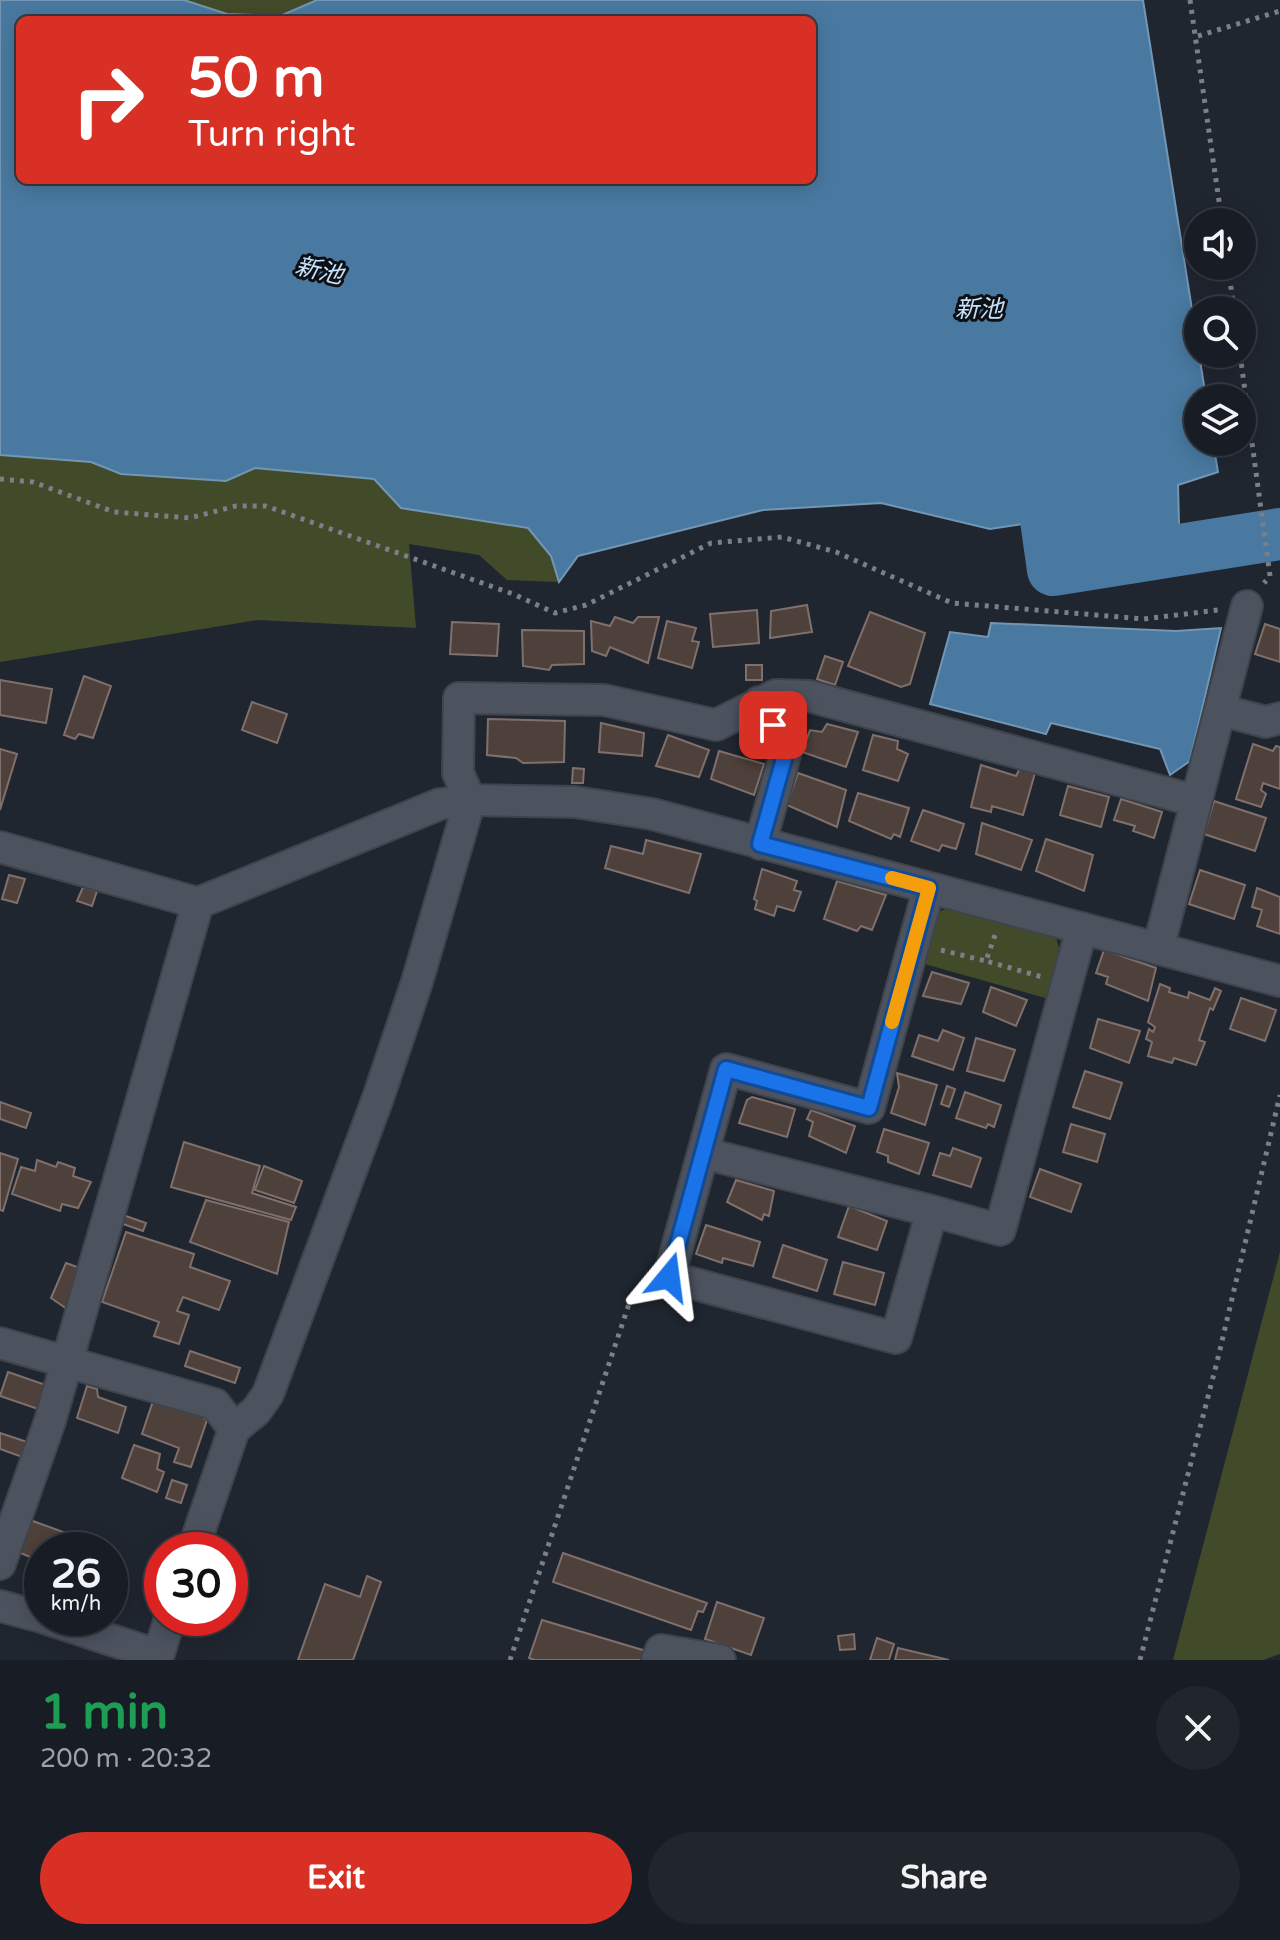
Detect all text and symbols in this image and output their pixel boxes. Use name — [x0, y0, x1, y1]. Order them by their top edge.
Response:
text: 50 m — [188, 45, 324, 112]
icon: right — [56, 48, 160, 152]
text: Turn right — [188, 113, 355, 156]
map controls — [1184, 208, 1256, 456]
button: sound — [1184, 208, 1256, 280]
water label: 新池 — [292, 251, 348, 291]
water label: 新池 — [955, 295, 1005, 324]
button: search — [1184, 296, 1256, 368]
button: layers — [1184, 384, 1256, 456]
pin — [739, 691, 807, 759]
icon: arrive — [751, 703, 795, 747]
position arrow — [627, 1235, 711, 1319]
speed limit sign: 30 — [144, 1532, 248, 1636]
text: 26 — [51, 1550, 101, 1598]
text: km/h — [51, 1592, 101, 1616]
text: 1 min — [40, 1684, 168, 1742]
button: close — [1156, 1686, 1240, 1770]
text: 200 m · 20:32 — [40, 1743, 212, 1774]
button: Exit — [40, 1832, 632, 1924]
button: Share — [648, 1832, 1240, 1924]

